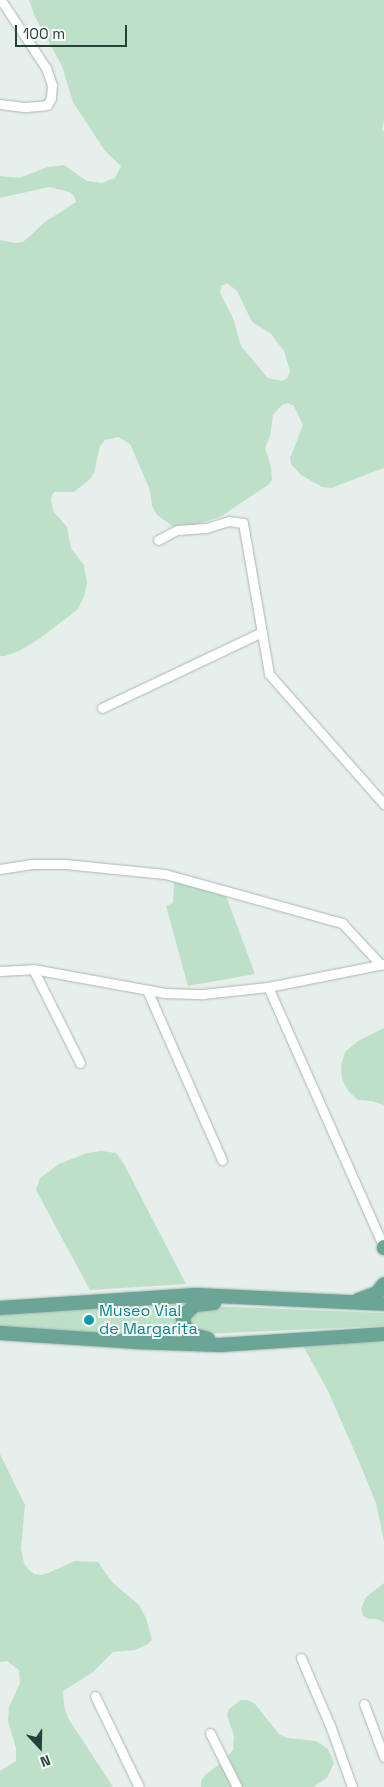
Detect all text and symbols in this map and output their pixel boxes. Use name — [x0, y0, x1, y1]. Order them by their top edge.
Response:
scale bar — [18, 15, 130, 47]
text: 100 m — [23, 24, 65, 43]
place label: Museo Vial de Margarita — [99, 1301, 198, 1339]
marker: Museo Vial de Margarita — [83, 1314, 95, 1326]
north arrow — [15, 1722, 65, 1772]
text: N — [38, 1751, 53, 1771]

